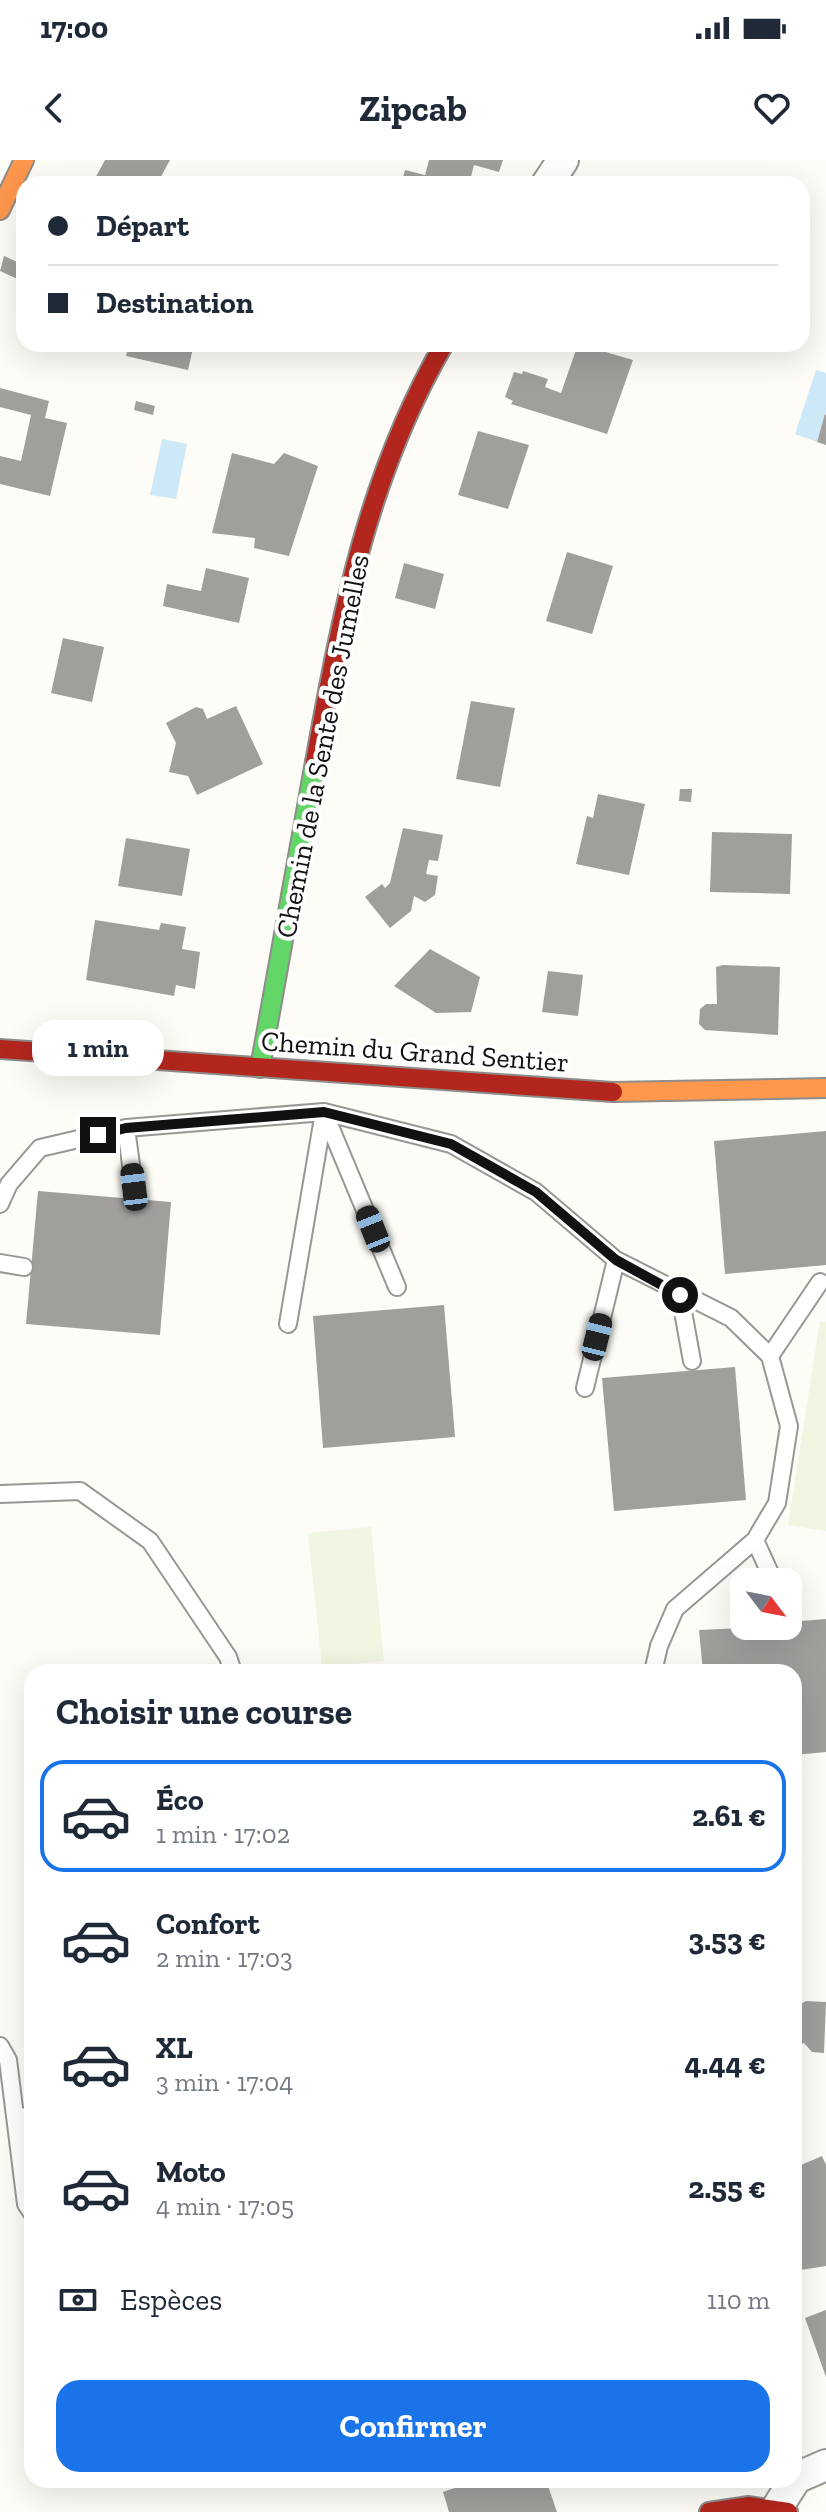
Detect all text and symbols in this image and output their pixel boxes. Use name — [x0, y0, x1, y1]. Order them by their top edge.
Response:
text: 17:00 — [40, 10, 108, 46]
icon: back — [32, 86, 76, 130]
icon: heart — [750, 86, 794, 130]
text: Zipcab — [359, 87, 467, 130]
text: Départ — [96, 208, 189, 244]
text: Destination — [96, 285, 253, 321]
street label: Chemin de la Sente des Jumelles — [269, 552, 376, 941]
callout: 1 min — [32, 1019, 164, 1075]
street label: Chemin du Grand Sentier — [260, 1024, 570, 1079]
text: 1 min — [67, 1032, 129, 1064]
route end — [80, 1117, 116, 1153]
car — [119, 1162, 149, 1212]
car — [353, 1202, 393, 1256]
route start — [662, 1277, 698, 1313]
car — [580, 1311, 614, 1363]
north arrow — [730, 1568, 802, 1640]
map controls — [730, 1568, 802, 1640]
text: Choisir une course — [56, 1690, 352, 1733]
icon: car — [60, 1780, 132, 1852]
text: Éco — [156, 1782, 204, 1818]
text: 2.61 € — [692, 1798, 766, 1834]
text: 1 min · 17:02 — [156, 1818, 290, 1850]
icon: car — [60, 1904, 132, 1976]
text: Confort — [156, 1906, 260, 1942]
text: 3.53 € — [688, 1922, 766, 1958]
text: 2 min · 17:03 — [156, 1942, 293, 1974]
icon: car — [60, 2028, 132, 2100]
text: XL — [156, 2030, 193, 2066]
text: 4.44 € — [684, 2046, 766, 2082]
text: 3 min · 17:04 — [156, 2066, 293, 2098]
icon: car — [60, 2152, 132, 2224]
text: Moto — [156, 2154, 226, 2190]
text: 2.55 € — [688, 2170, 766, 2206]
text: 4 min · 17:05 — [156, 2190, 294, 2222]
icon: cash — [56, 2278, 100, 2322]
text: Espèces — [120, 2282, 222, 2318]
text: 110 m — [707, 2284, 770, 2316]
button: Confirmer — [56, 2380, 770, 2472]

